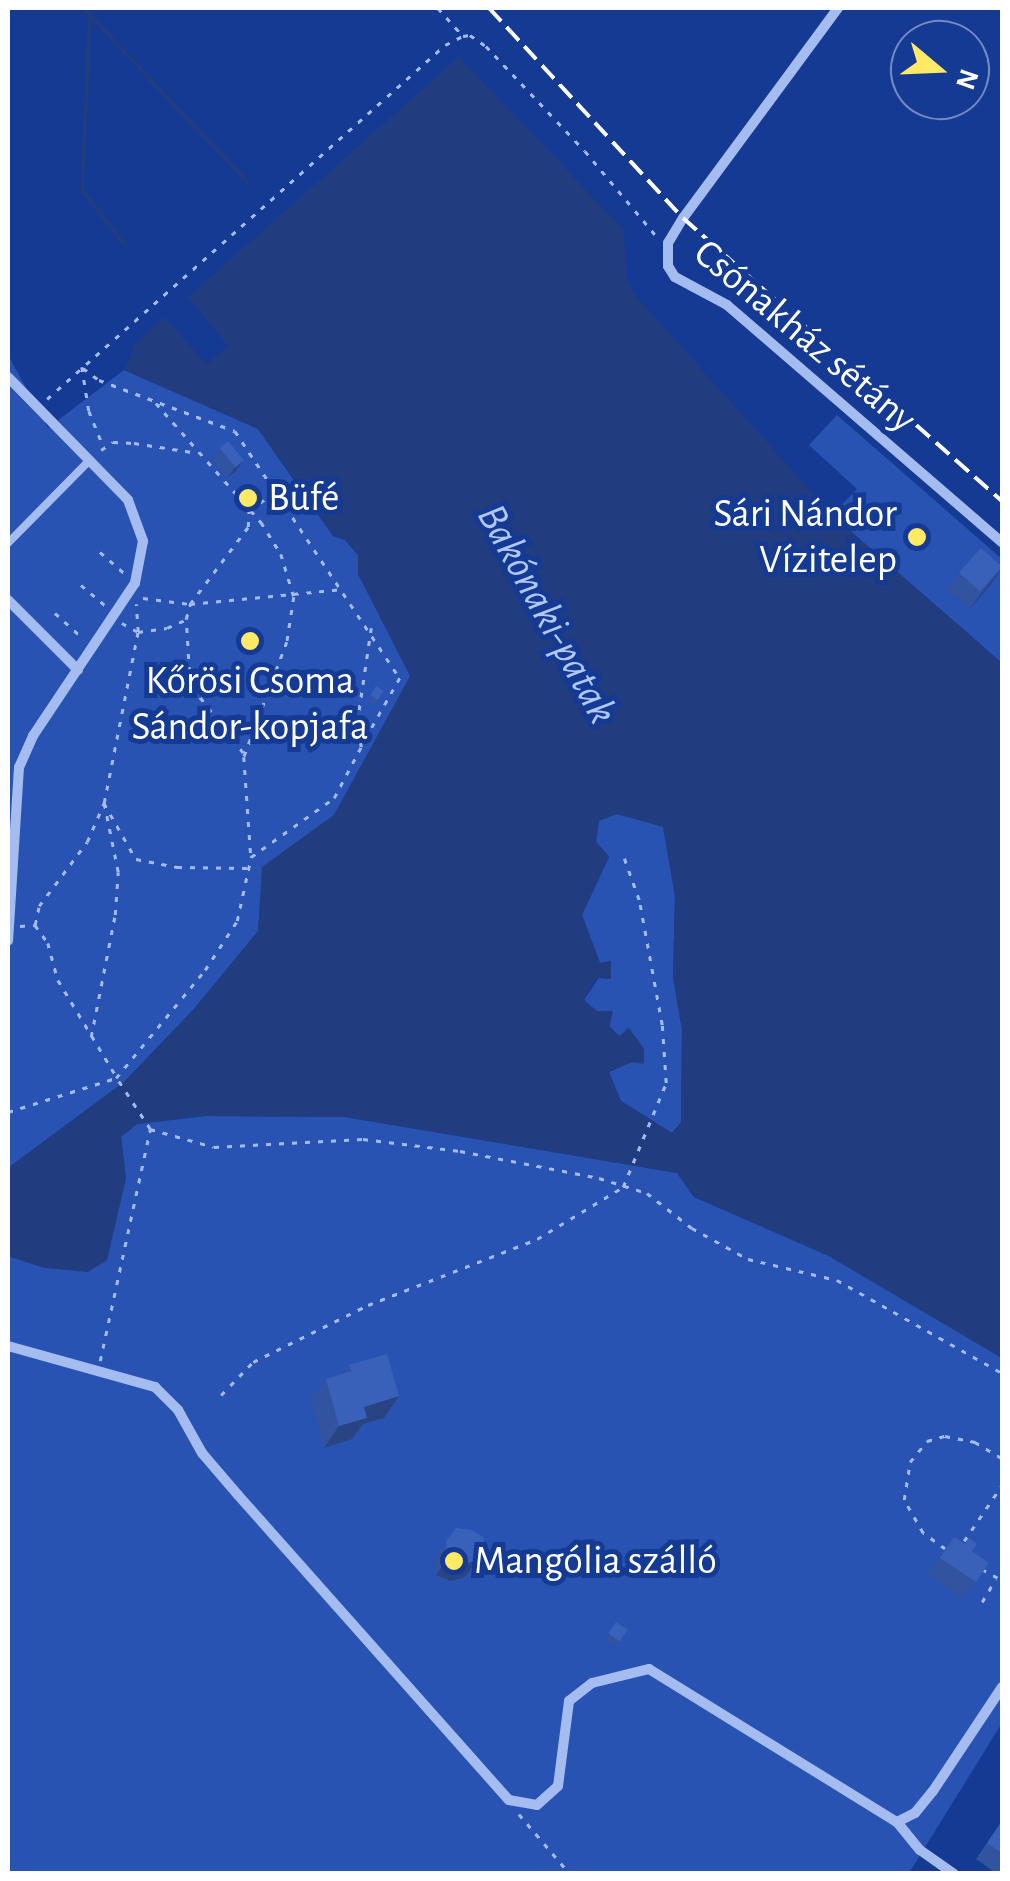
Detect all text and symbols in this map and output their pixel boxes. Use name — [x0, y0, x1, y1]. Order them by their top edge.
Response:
north arrow — [890, 20, 990, 120]
text: N — [950, 65, 983, 93]
street label: Csónakház sétány — [684, 229, 926, 443]
place label: Büfé — [268, 474, 339, 522]
marker: Büfé — [237, 487, 259, 509]
place label: Sári Nándor Vízitelep — [714, 490, 897, 584]
water label: Bakónaki-patak — [466, 495, 628, 733]
marker: Sári Nándor Vízitelep — [906, 526, 928, 548]
marker: Kőrösi Csoma Sándor-kopjafa — [239, 630, 261, 652]
place label: Kőrösi Csoma Sándor-kopjafa — [131, 657, 369, 751]
place label: Mangólia szálló — [474, 1537, 717, 1585]
marker: Mangólia szálló — [443, 1550, 465, 1572]

